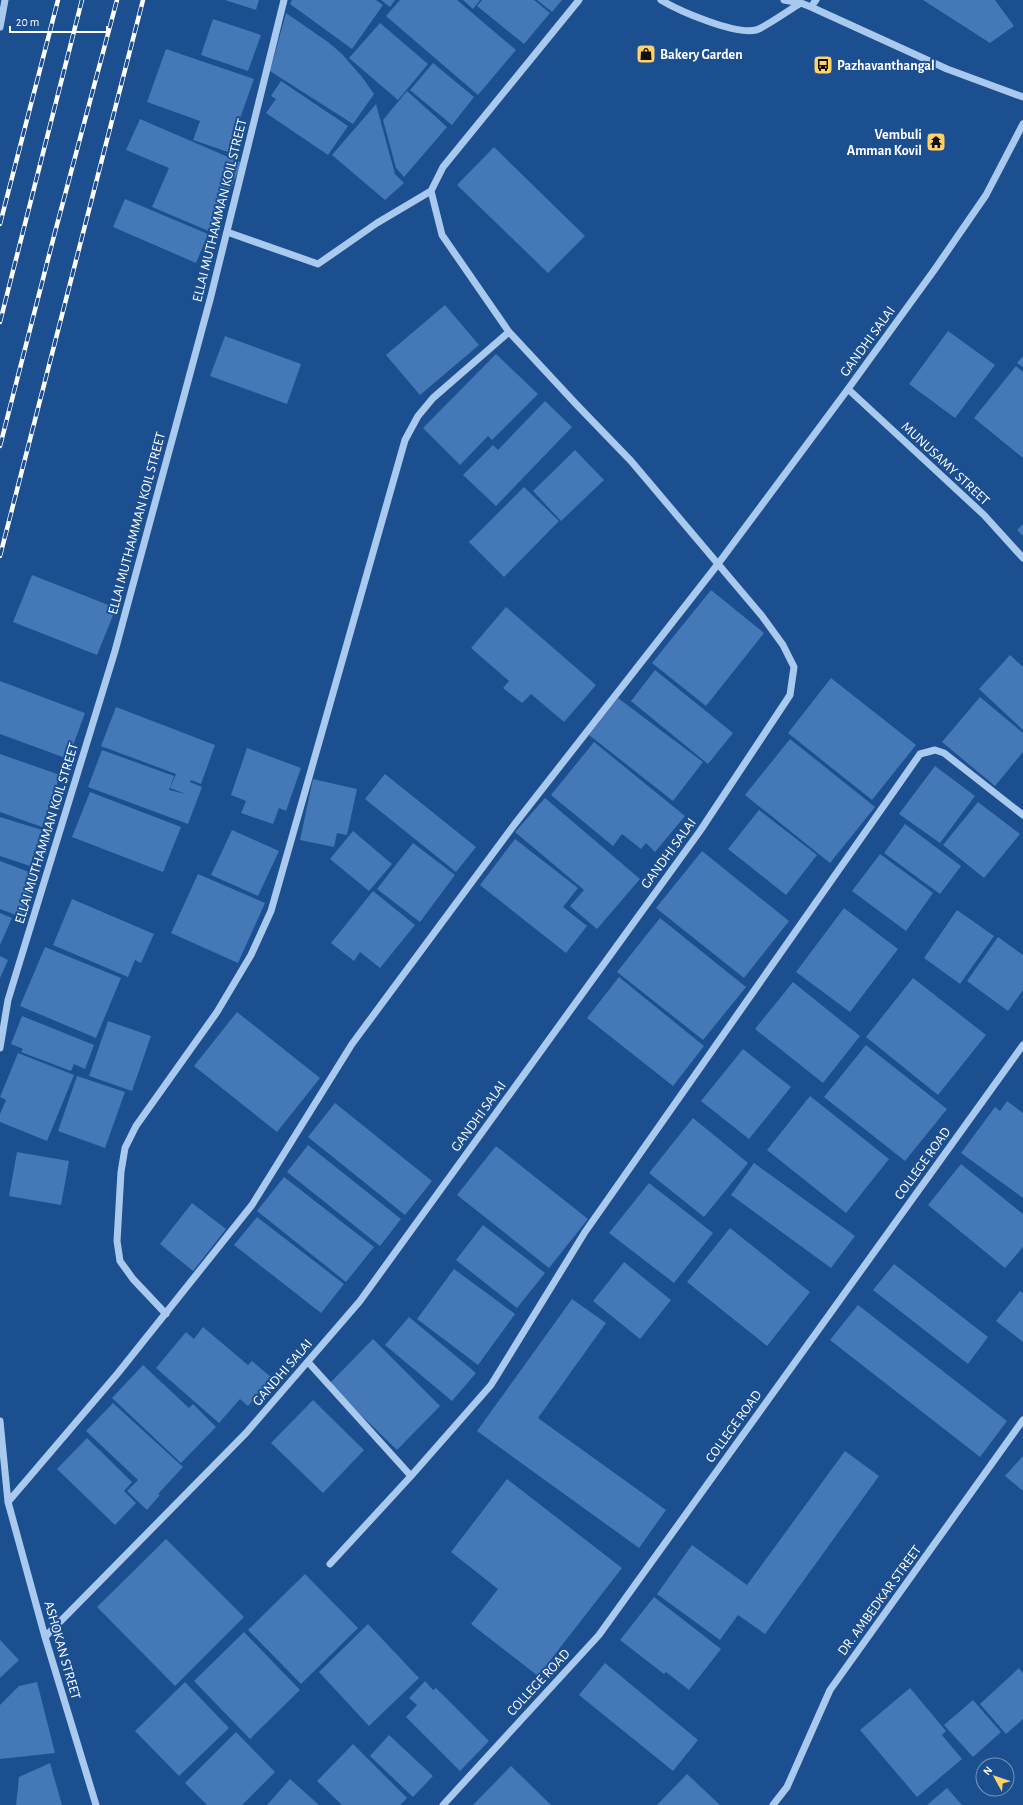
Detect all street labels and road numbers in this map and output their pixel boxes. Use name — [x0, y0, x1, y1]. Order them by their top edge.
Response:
street label: ELLAI MUTHAMMAN KOIL STREET — [190, 117, 250, 303]
street label: GANDHI SALAI — [838, 304, 898, 379]
street label: MUNUSAMY STREET — [899, 419, 992, 508]
street label: ELLAI MUTHAMMAN KOIL STREET — [106, 430, 168, 616]
street label: ELLAI MUTHAMMAN KOIL STREET — [13, 741, 81, 925]
street label: GANDHI SALAI — [639, 816, 699, 891]
street label: GANDHI SALAI — [449, 1079, 509, 1154]
street label: COLLEGE ROAD — [892, 1125, 954, 1202]
street label: GANDHI SALAI — [250, 1337, 315, 1409]
street label: COLLEGE ROAD — [703, 1388, 765, 1465]
street label: DR. AMBEDKAR STREET — [835, 1543, 924, 1658]
street label: ASHOKAN STREET — [41, 1599, 83, 1701]
street label: COLLEGE ROAD — [505, 1647, 573, 1719]

